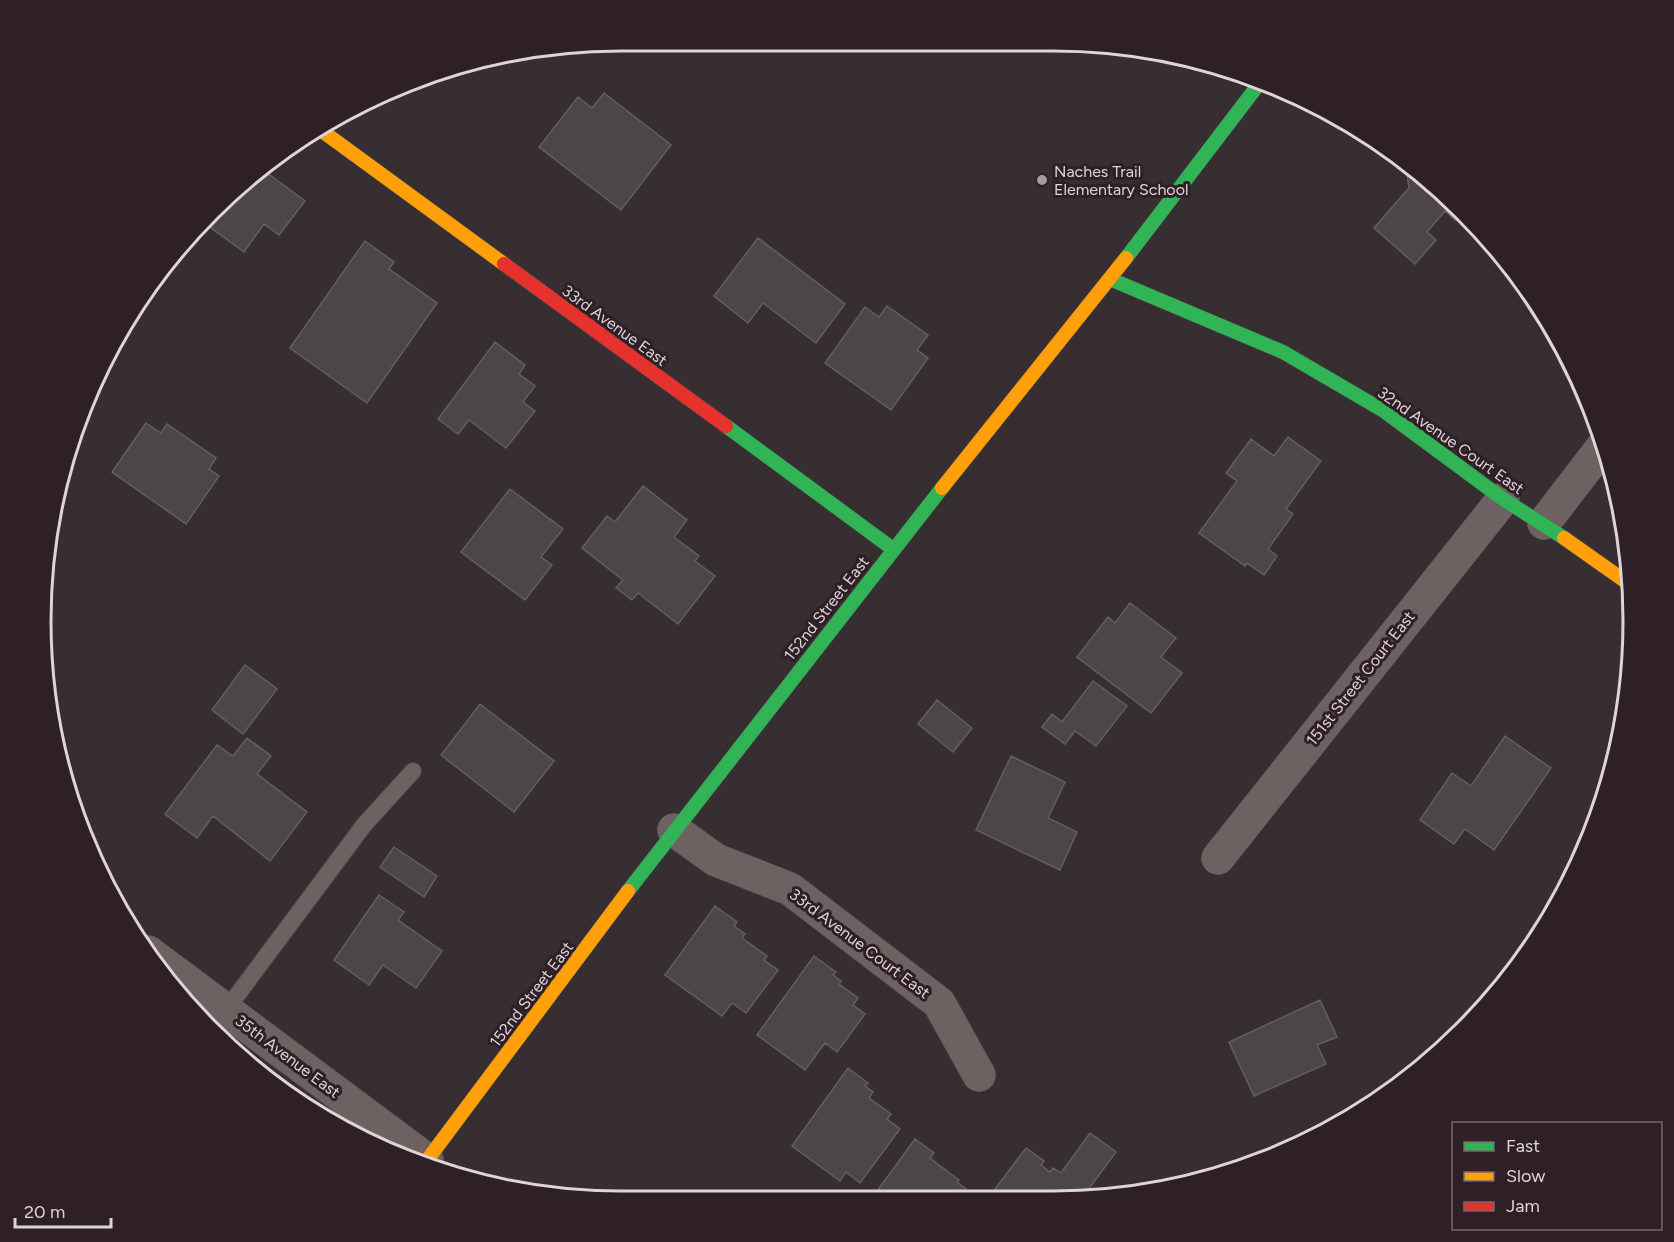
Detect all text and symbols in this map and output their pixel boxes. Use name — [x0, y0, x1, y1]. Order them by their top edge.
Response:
place label: Naches Trail Elementary School — [1054, 162, 1188, 199]
marker: Naches Trail Elementary School — [1035, 173, 1049, 187]
street label: 33rd Avenue East — [558, 281, 671, 370]
street label: 32nd Avenue Court East — [1374, 383, 1528, 498]
street label: 152nd Street East — [780, 552, 873, 664]
street label: 151st Street Court East — [1302, 607, 1419, 749]
street label: 33rd Avenue Court East — [786, 885, 934, 1002]
street label: 152nd Street East — [486, 938, 577, 1051]
street label: 35th Avenue East — [232, 1011, 344, 1102]
legend — [1452, 1122, 1662, 1230]
text: Fast — [1506, 1135, 1540, 1157]
text: Slow — [1506, 1165, 1545, 1187]
scale bar — [15, 1191, 111, 1229]
text: Jam — [1506, 1195, 1540, 1217]
text: 20 m — [24, 1201, 65, 1223]

